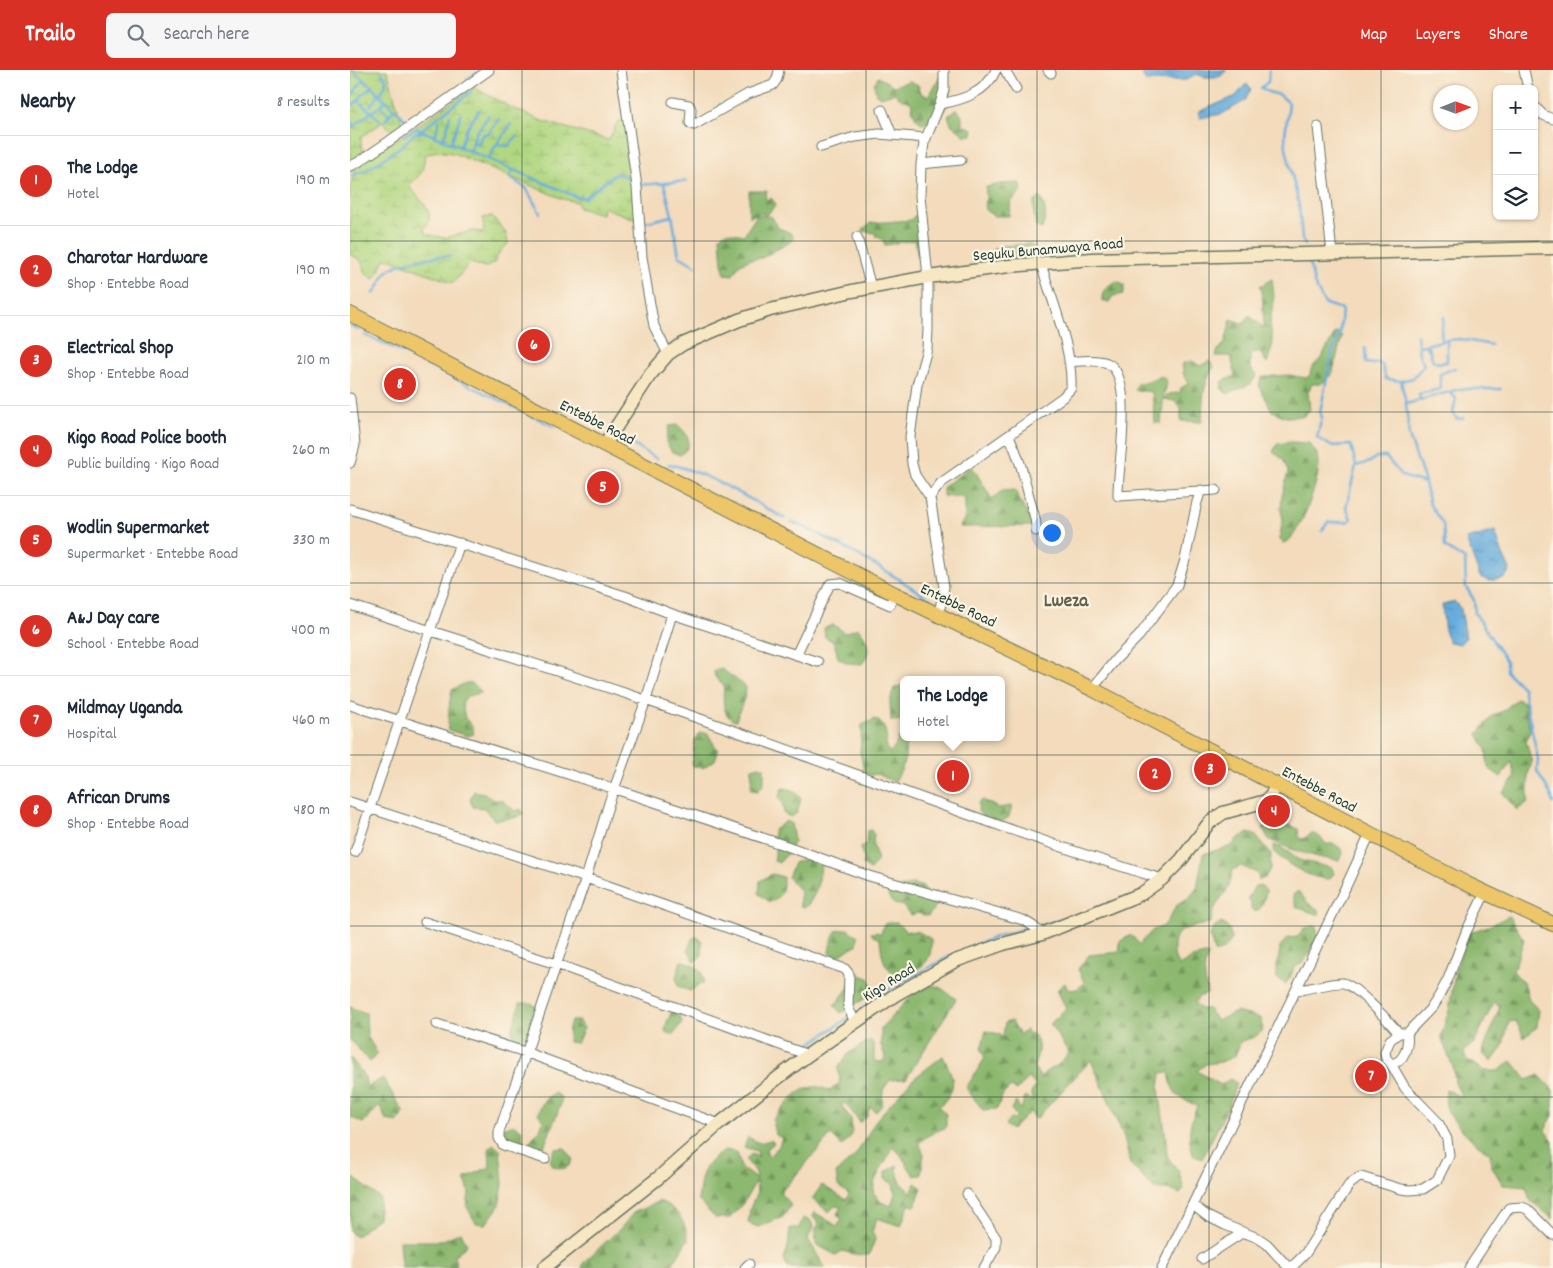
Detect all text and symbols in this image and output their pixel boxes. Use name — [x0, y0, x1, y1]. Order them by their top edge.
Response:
search box — [106, 13, 456, 58]
text: Trailo — [25, 18, 76, 52]
icon: search — [124, 21, 152, 49]
text: Search here — [164, 22, 249, 49]
text: Map — [1360, 23, 1387, 48]
text: Layers — [1415, 23, 1461, 48]
text: Share — [1489, 23, 1528, 48]
north arrow — [1433, 85, 1478, 130]
map controls — [1493, 85, 1538, 220]
button: + — [1493, 85, 1538, 130]
text: Nearby — [20, 88, 75, 118]
text: 8 results — [277, 91, 330, 114]
button: − — [1493, 130, 1538, 175]
text: The Lodge — [67, 156, 138, 183]
text: 1 — [34, 169, 38, 192]
text: 190 m — [296, 169, 330, 192]
button: layers — [1493, 175, 1538, 220]
text: Hotel — [67, 183, 99, 206]
street label: Seguku Bunamwaya Road — [972, 232, 1124, 269]
text: Charotar Hardware — [67, 246, 208, 273]
text: 2 — [33, 259, 40, 282]
text: 190 m — [296, 259, 330, 282]
text: Shop · Entebbe Road — [67, 273, 189, 296]
pin: 6 — [518, 326, 550, 364]
text: Electrical Shop — [67, 336, 173, 363]
text: 3 — [32, 349, 40, 372]
text: 210 m — [296, 349, 330, 372]
text: Shop · Entebbe Road — [67, 363, 189, 386]
pin: 8 — [384, 365, 416, 403]
street label: Entebbe Road — [555, 394, 639, 452]
text: Kigo Road Police booth — [67, 426, 227, 453]
text: 4 — [33, 439, 39, 462]
text: 260 m — [292, 439, 330, 462]
text: Public building · Kigo Road — [67, 453, 219, 476]
pin: 5 — [587, 468, 619, 506]
text: Wodlin Supermarket — [67, 516, 209, 543]
your location — [1039, 520, 1065, 546]
text: 5 — [32, 529, 40, 552]
text: 330 m — [292, 529, 330, 552]
text: Supermarket · Entebbe Road — [67, 543, 238, 566]
street label: Entebbe Road — [916, 578, 1000, 635]
district label: Lweza — [1044, 589, 1089, 616]
text: A&J Day care — [67, 606, 160, 633]
text: 6 — [32, 619, 40, 642]
text: 400 m — [291, 619, 330, 642]
text: School · Entebbe Road — [67, 633, 199, 656]
popup — [900, 676, 1005, 741]
text: The Lodge — [917, 684, 988, 711]
text: Mildmay Uganda — [67, 696, 182, 723]
text: 7 — [33, 709, 39, 732]
text: 460 m — [292, 709, 330, 732]
text: Hotel — [917, 711, 949, 734]
text: Hospital — [67, 723, 117, 746]
pin: 3 — [1194, 750, 1226, 788]
pin: 2 — [1139, 755, 1171, 793]
pin: 1 — [937, 757, 969, 795]
street label: Entebbe Road — [1277, 761, 1360, 820]
text: African Drums — [67, 786, 170, 813]
pin: 4 — [1258, 792, 1290, 830]
text: 8 — [33, 799, 39, 822]
text: 480 m — [294, 799, 330, 822]
text: Shop · Entebbe Road — [67, 813, 189, 836]
street label: Kigo Road — [859, 958, 920, 1008]
pin: 7 — [1355, 1057, 1387, 1095]

